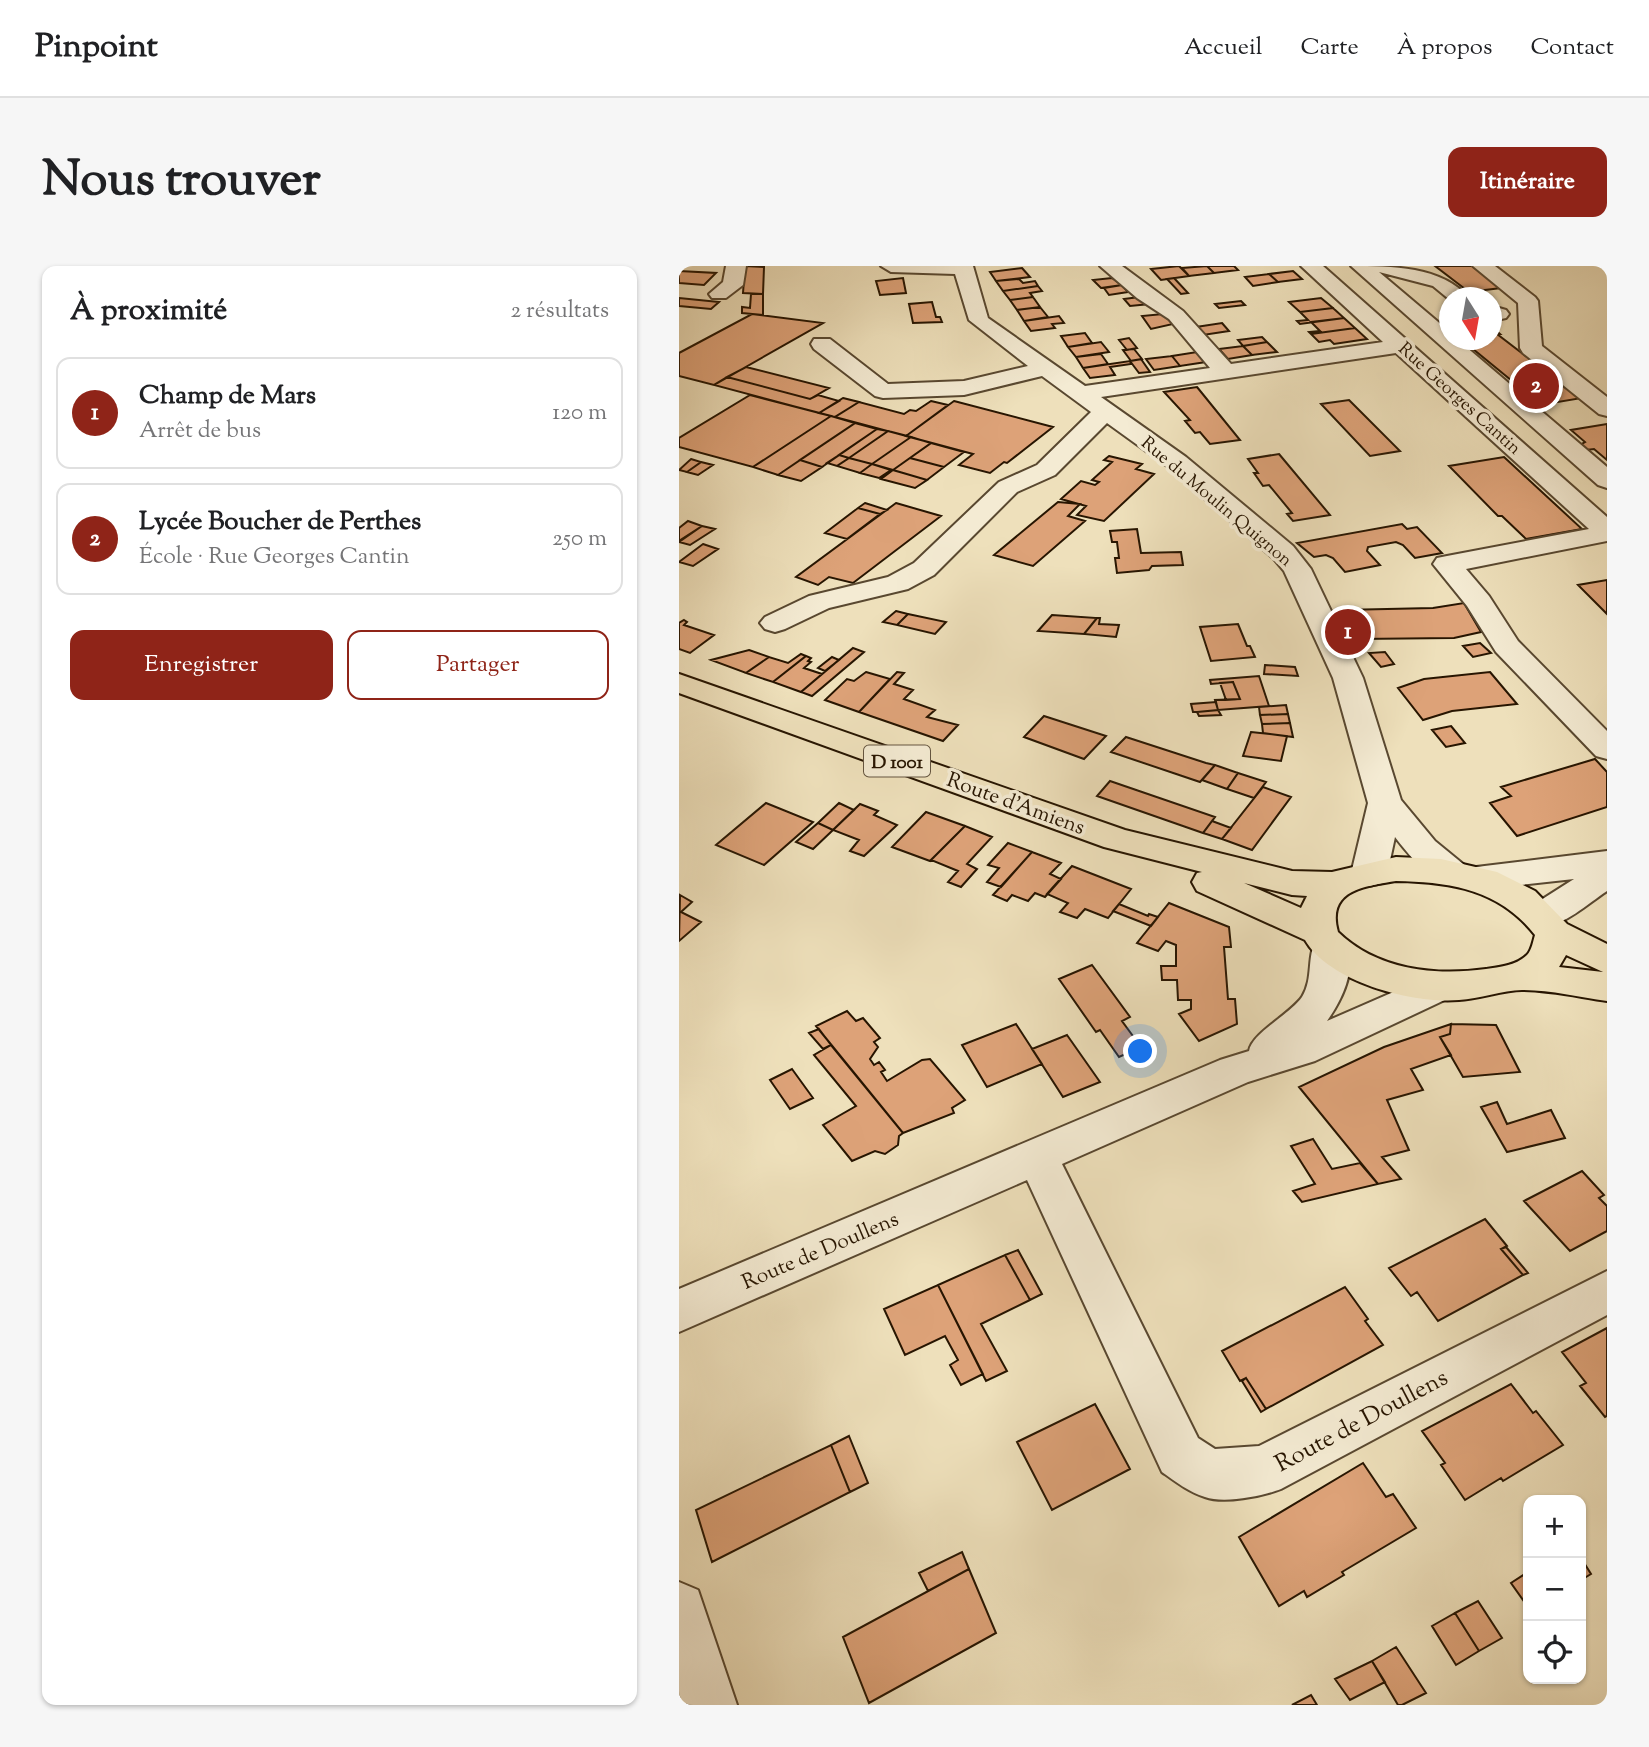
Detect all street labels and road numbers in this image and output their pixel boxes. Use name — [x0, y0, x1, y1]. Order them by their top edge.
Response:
street label: Rue Georges Cantin — [1391, 337, 1526, 462]
street label: Rue du Moulin Quignon — [1134, 431, 1297, 574]
road number: D 1001 — [864, 746, 930, 776]
street label: Route d'Amiens — [942, 766, 1089, 844]
street label: Route de Doullens — [738, 1205, 904, 1298]
street label: Route de Doullens — [1269, 1362, 1454, 1482]

